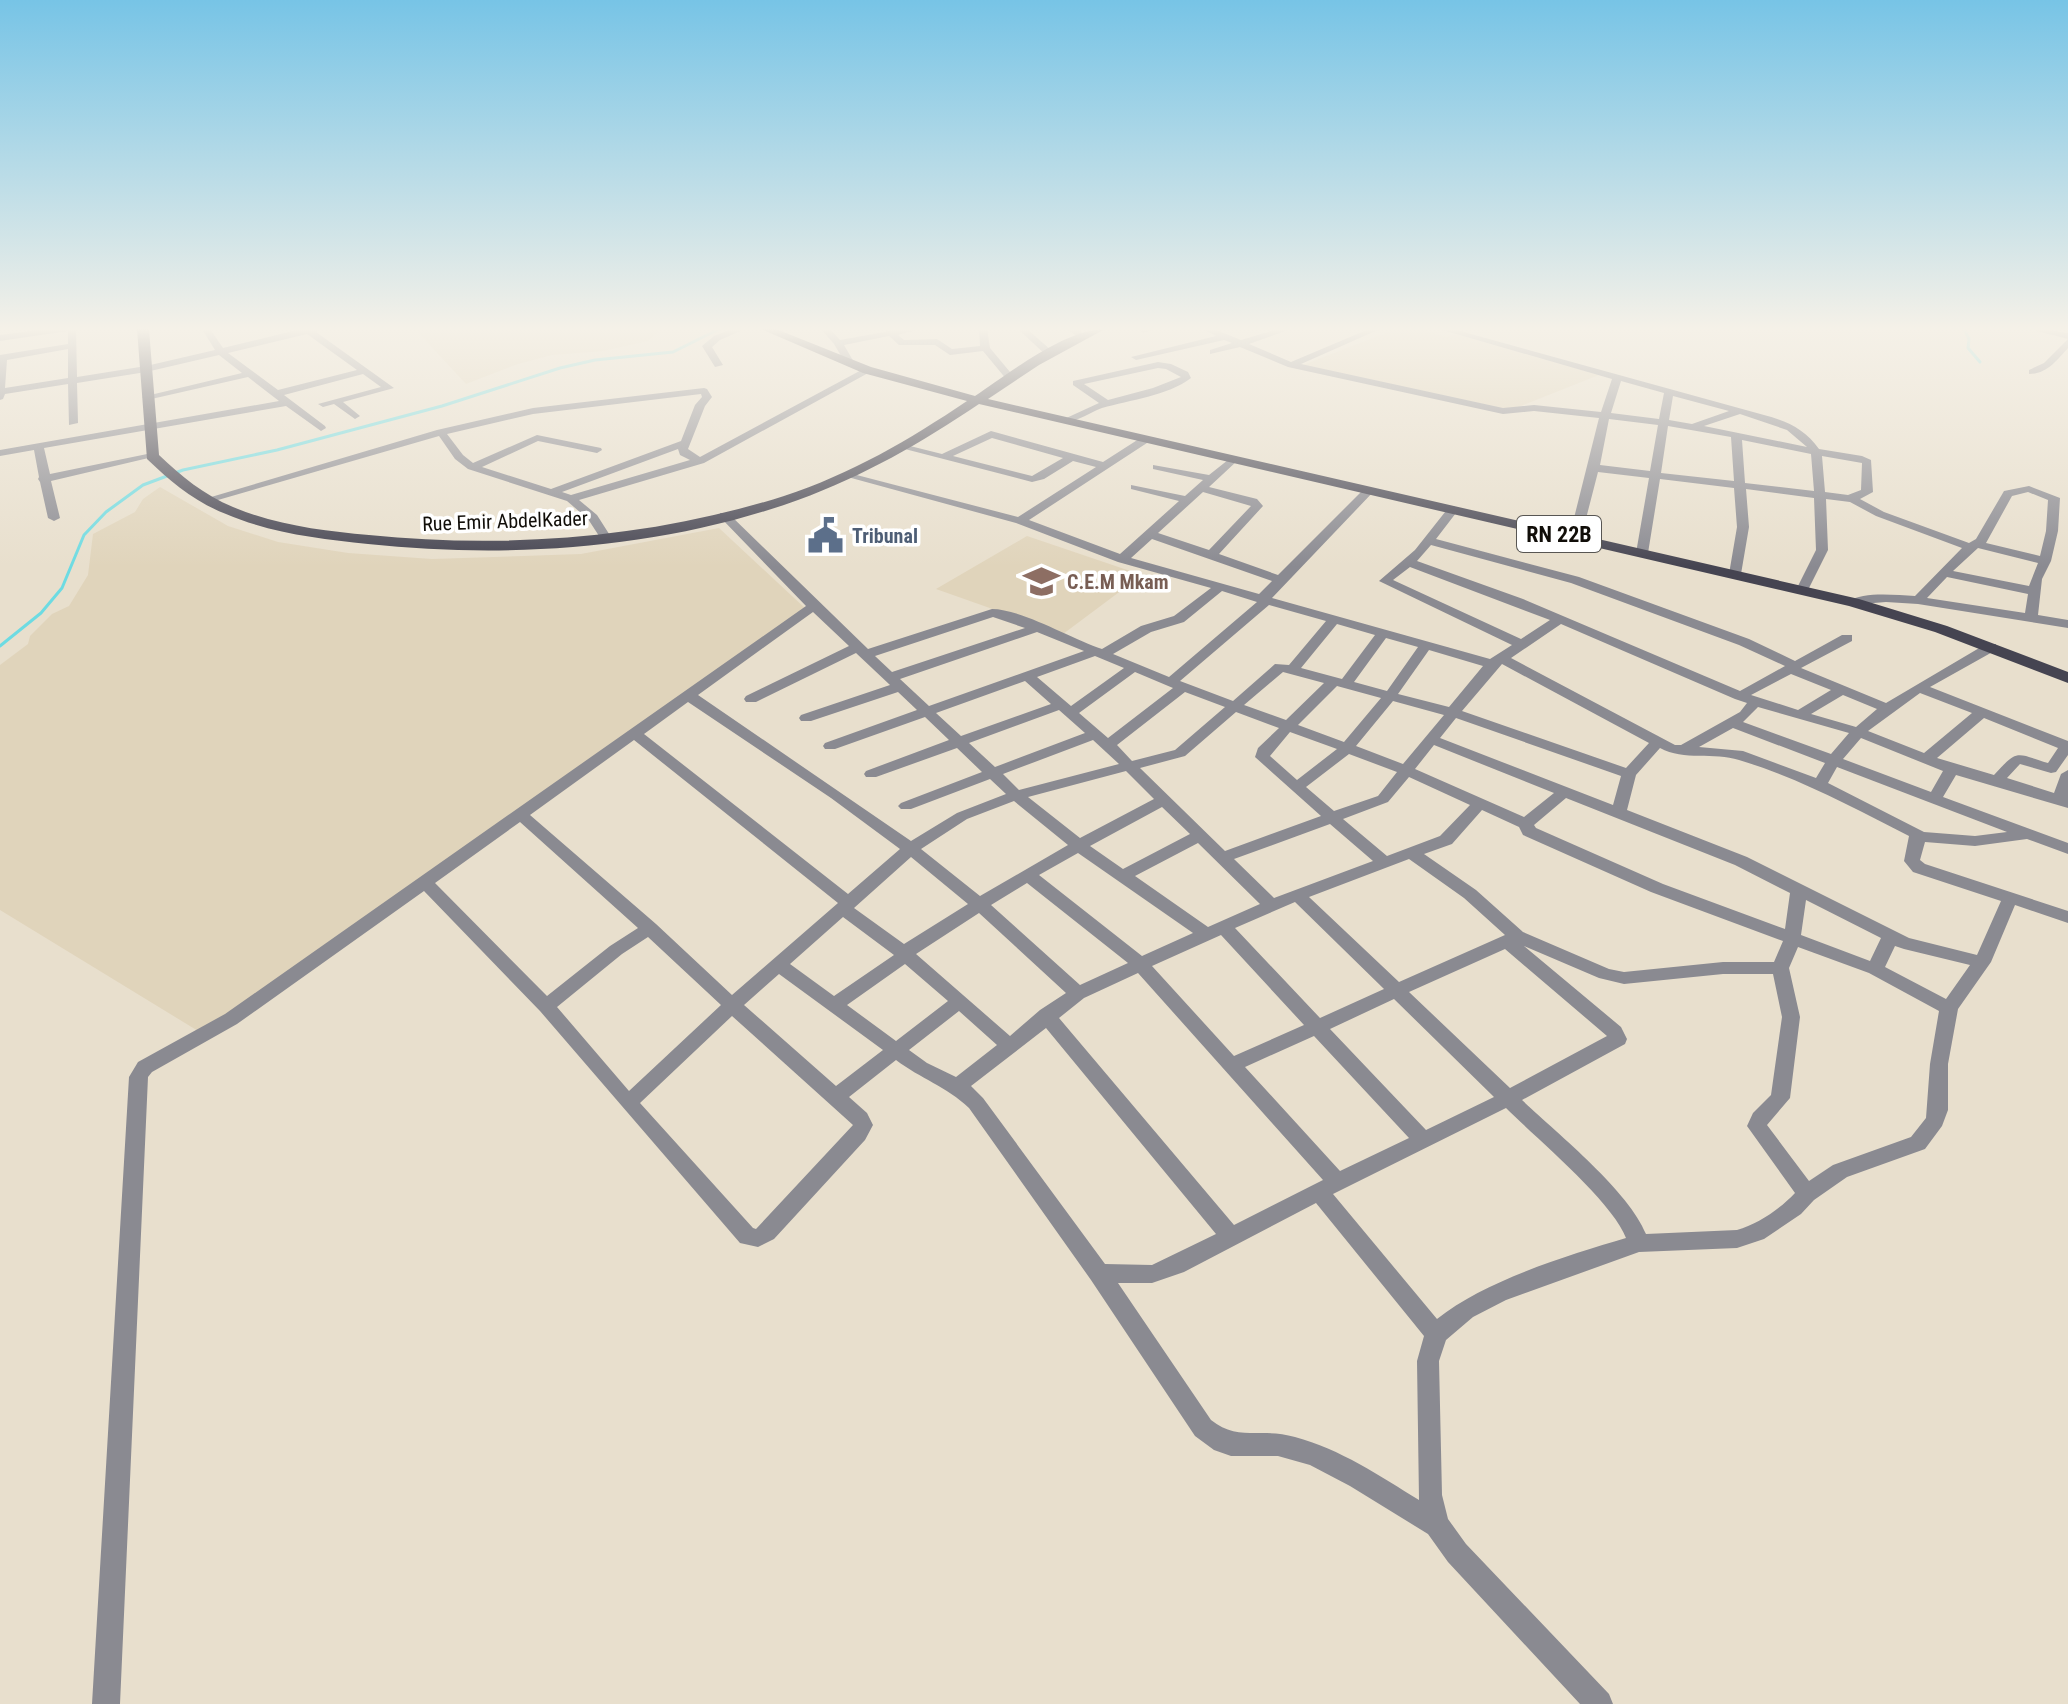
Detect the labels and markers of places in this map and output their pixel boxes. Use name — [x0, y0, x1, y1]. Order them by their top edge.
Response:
public building icon: Tribunal — [807, 517, 845, 555]
place label: Tribunal — [852, 524, 918, 548]
school or university icon: C.E.M Mkam — [1022, 563, 1060, 601]
place label: C.E.M Mkam — [1067, 570, 1169, 594]

